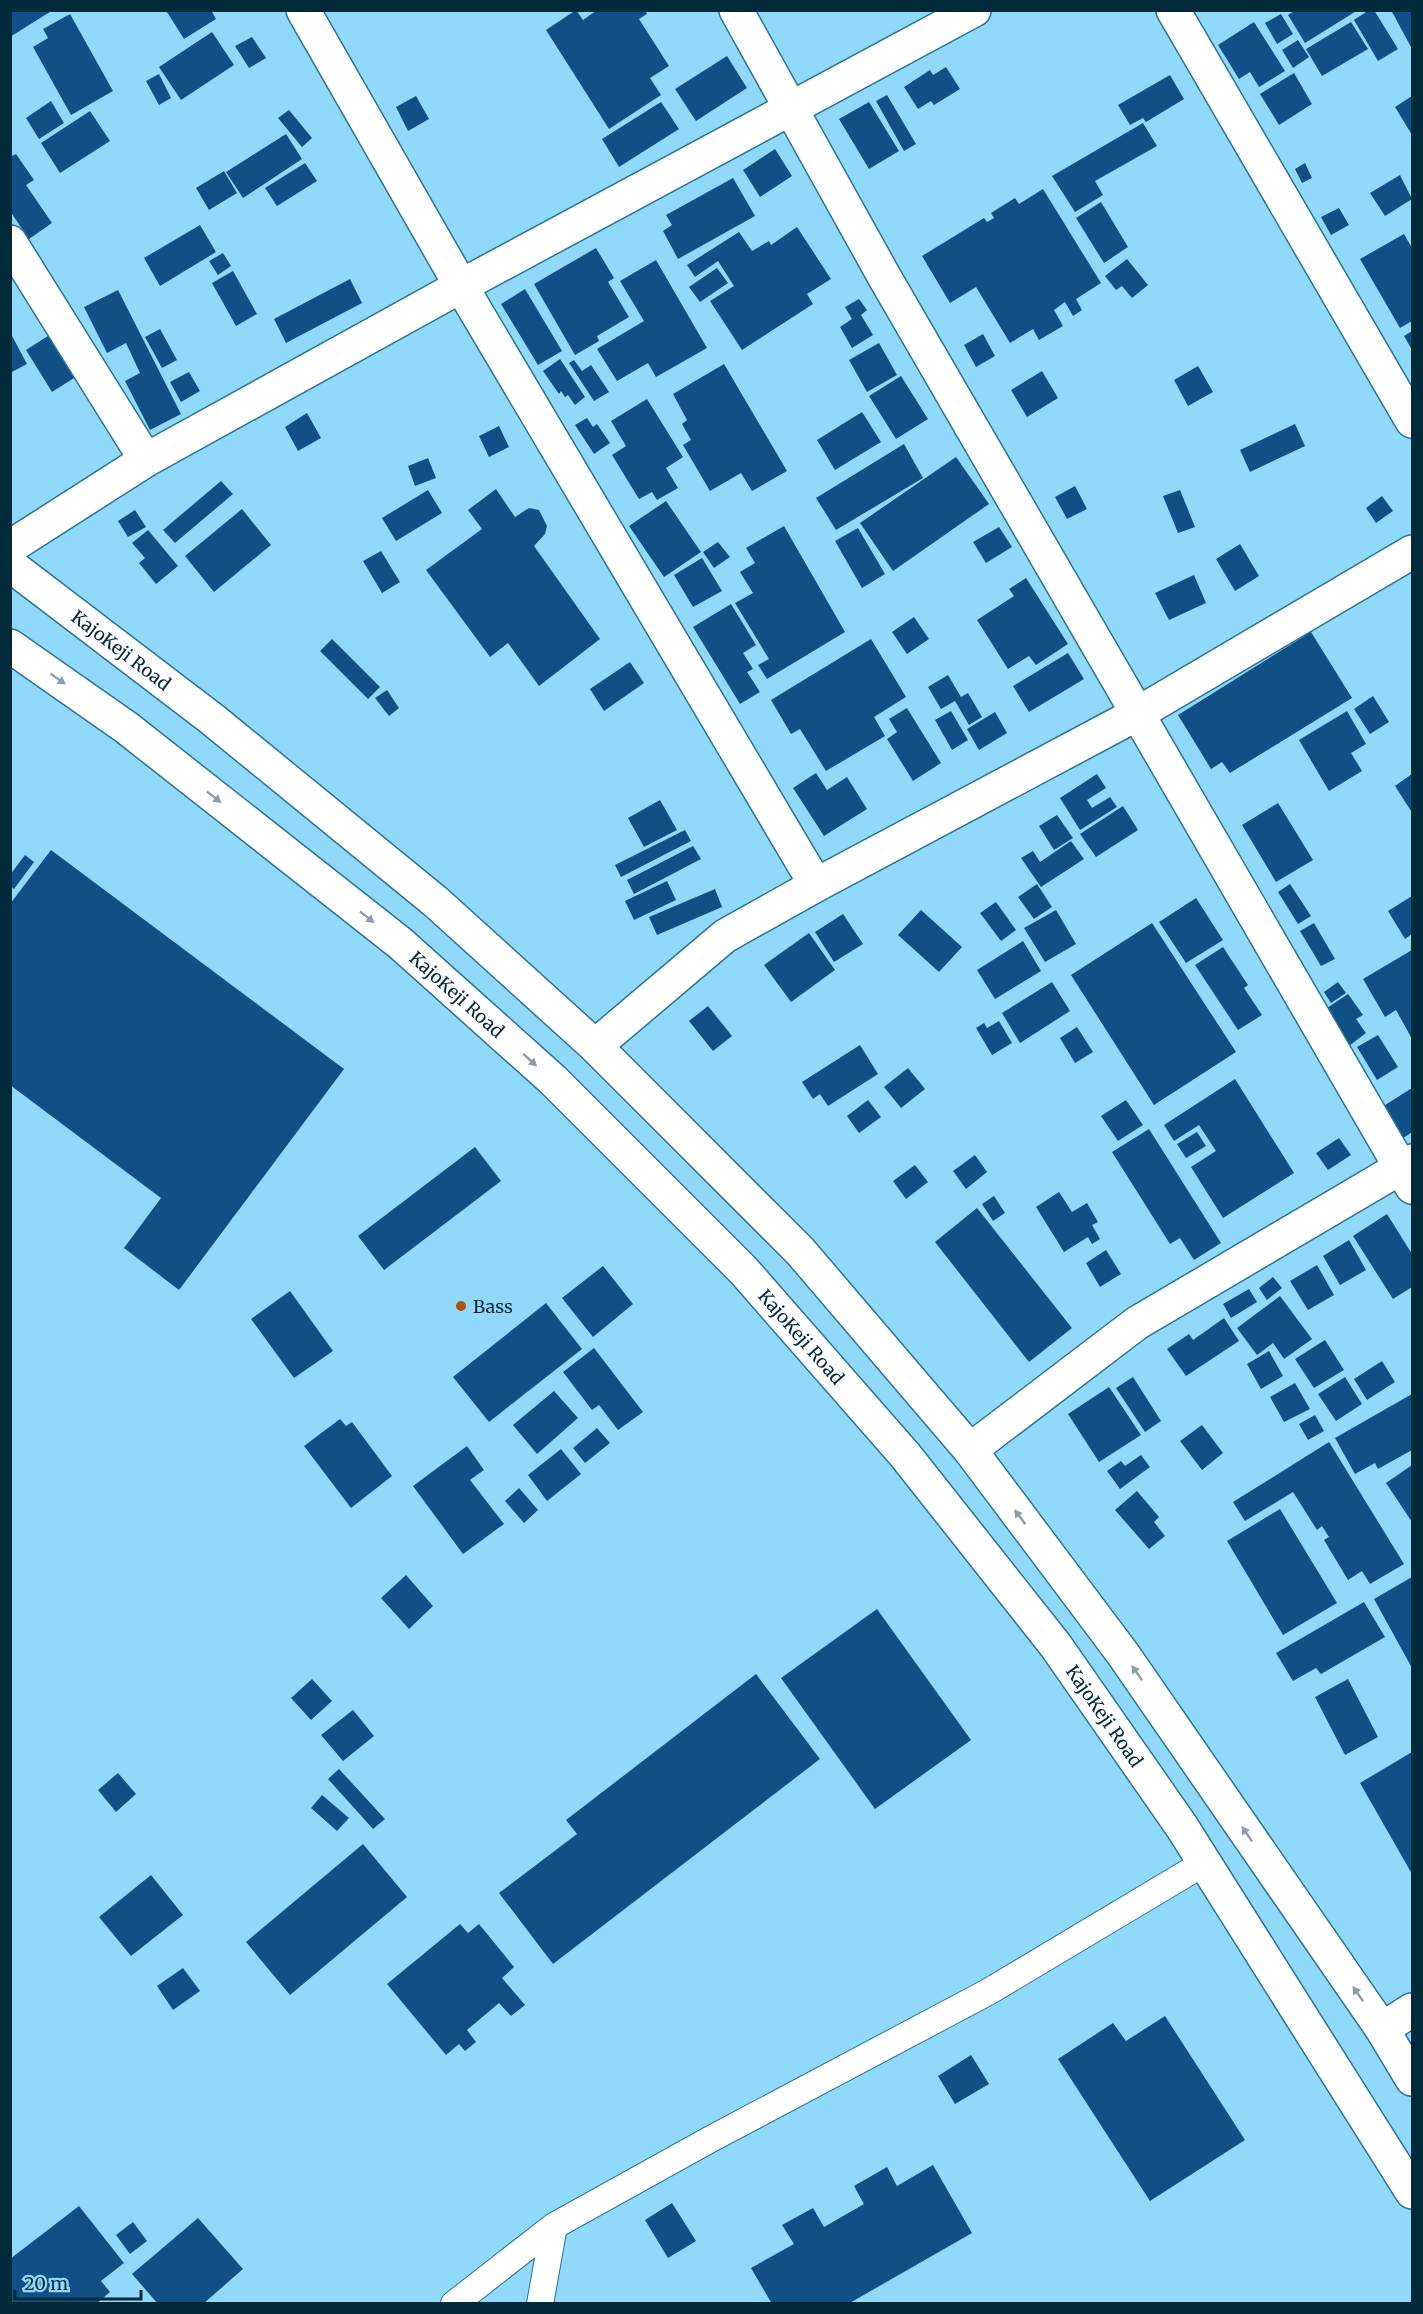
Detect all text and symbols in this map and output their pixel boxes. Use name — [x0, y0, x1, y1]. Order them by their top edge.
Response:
street label: KajoKeji Road — [67, 605, 176, 695]
one-way arrow — [50, 673, 66, 685]
one-way arrow — [206, 790, 222, 803]
one-way arrow — [359, 911, 375, 924]
street label: KajoKeji Road — [405, 946, 509, 1042]
one-way arrow — [522, 1053, 537, 1067]
street label: KajoKeji Road — [754, 1284, 849, 1389]
place label: Bass — [473, 1295, 513, 1318]
marker: Bass — [454, 1299, 468, 1313]
one-way arrow — [1014, 1509, 1026, 1525]
street label: KajoKeji Road — [1061, 1661, 1148, 1771]
one-way arrow — [1131, 1666, 1143, 1682]
one-way arrow — [1241, 1826, 1253, 1842]
one-way arrow — [1352, 1987, 1364, 2003]
scale bar — [15, 2263, 141, 2301]
text: 20 m — [24, 2272, 68, 2295]

